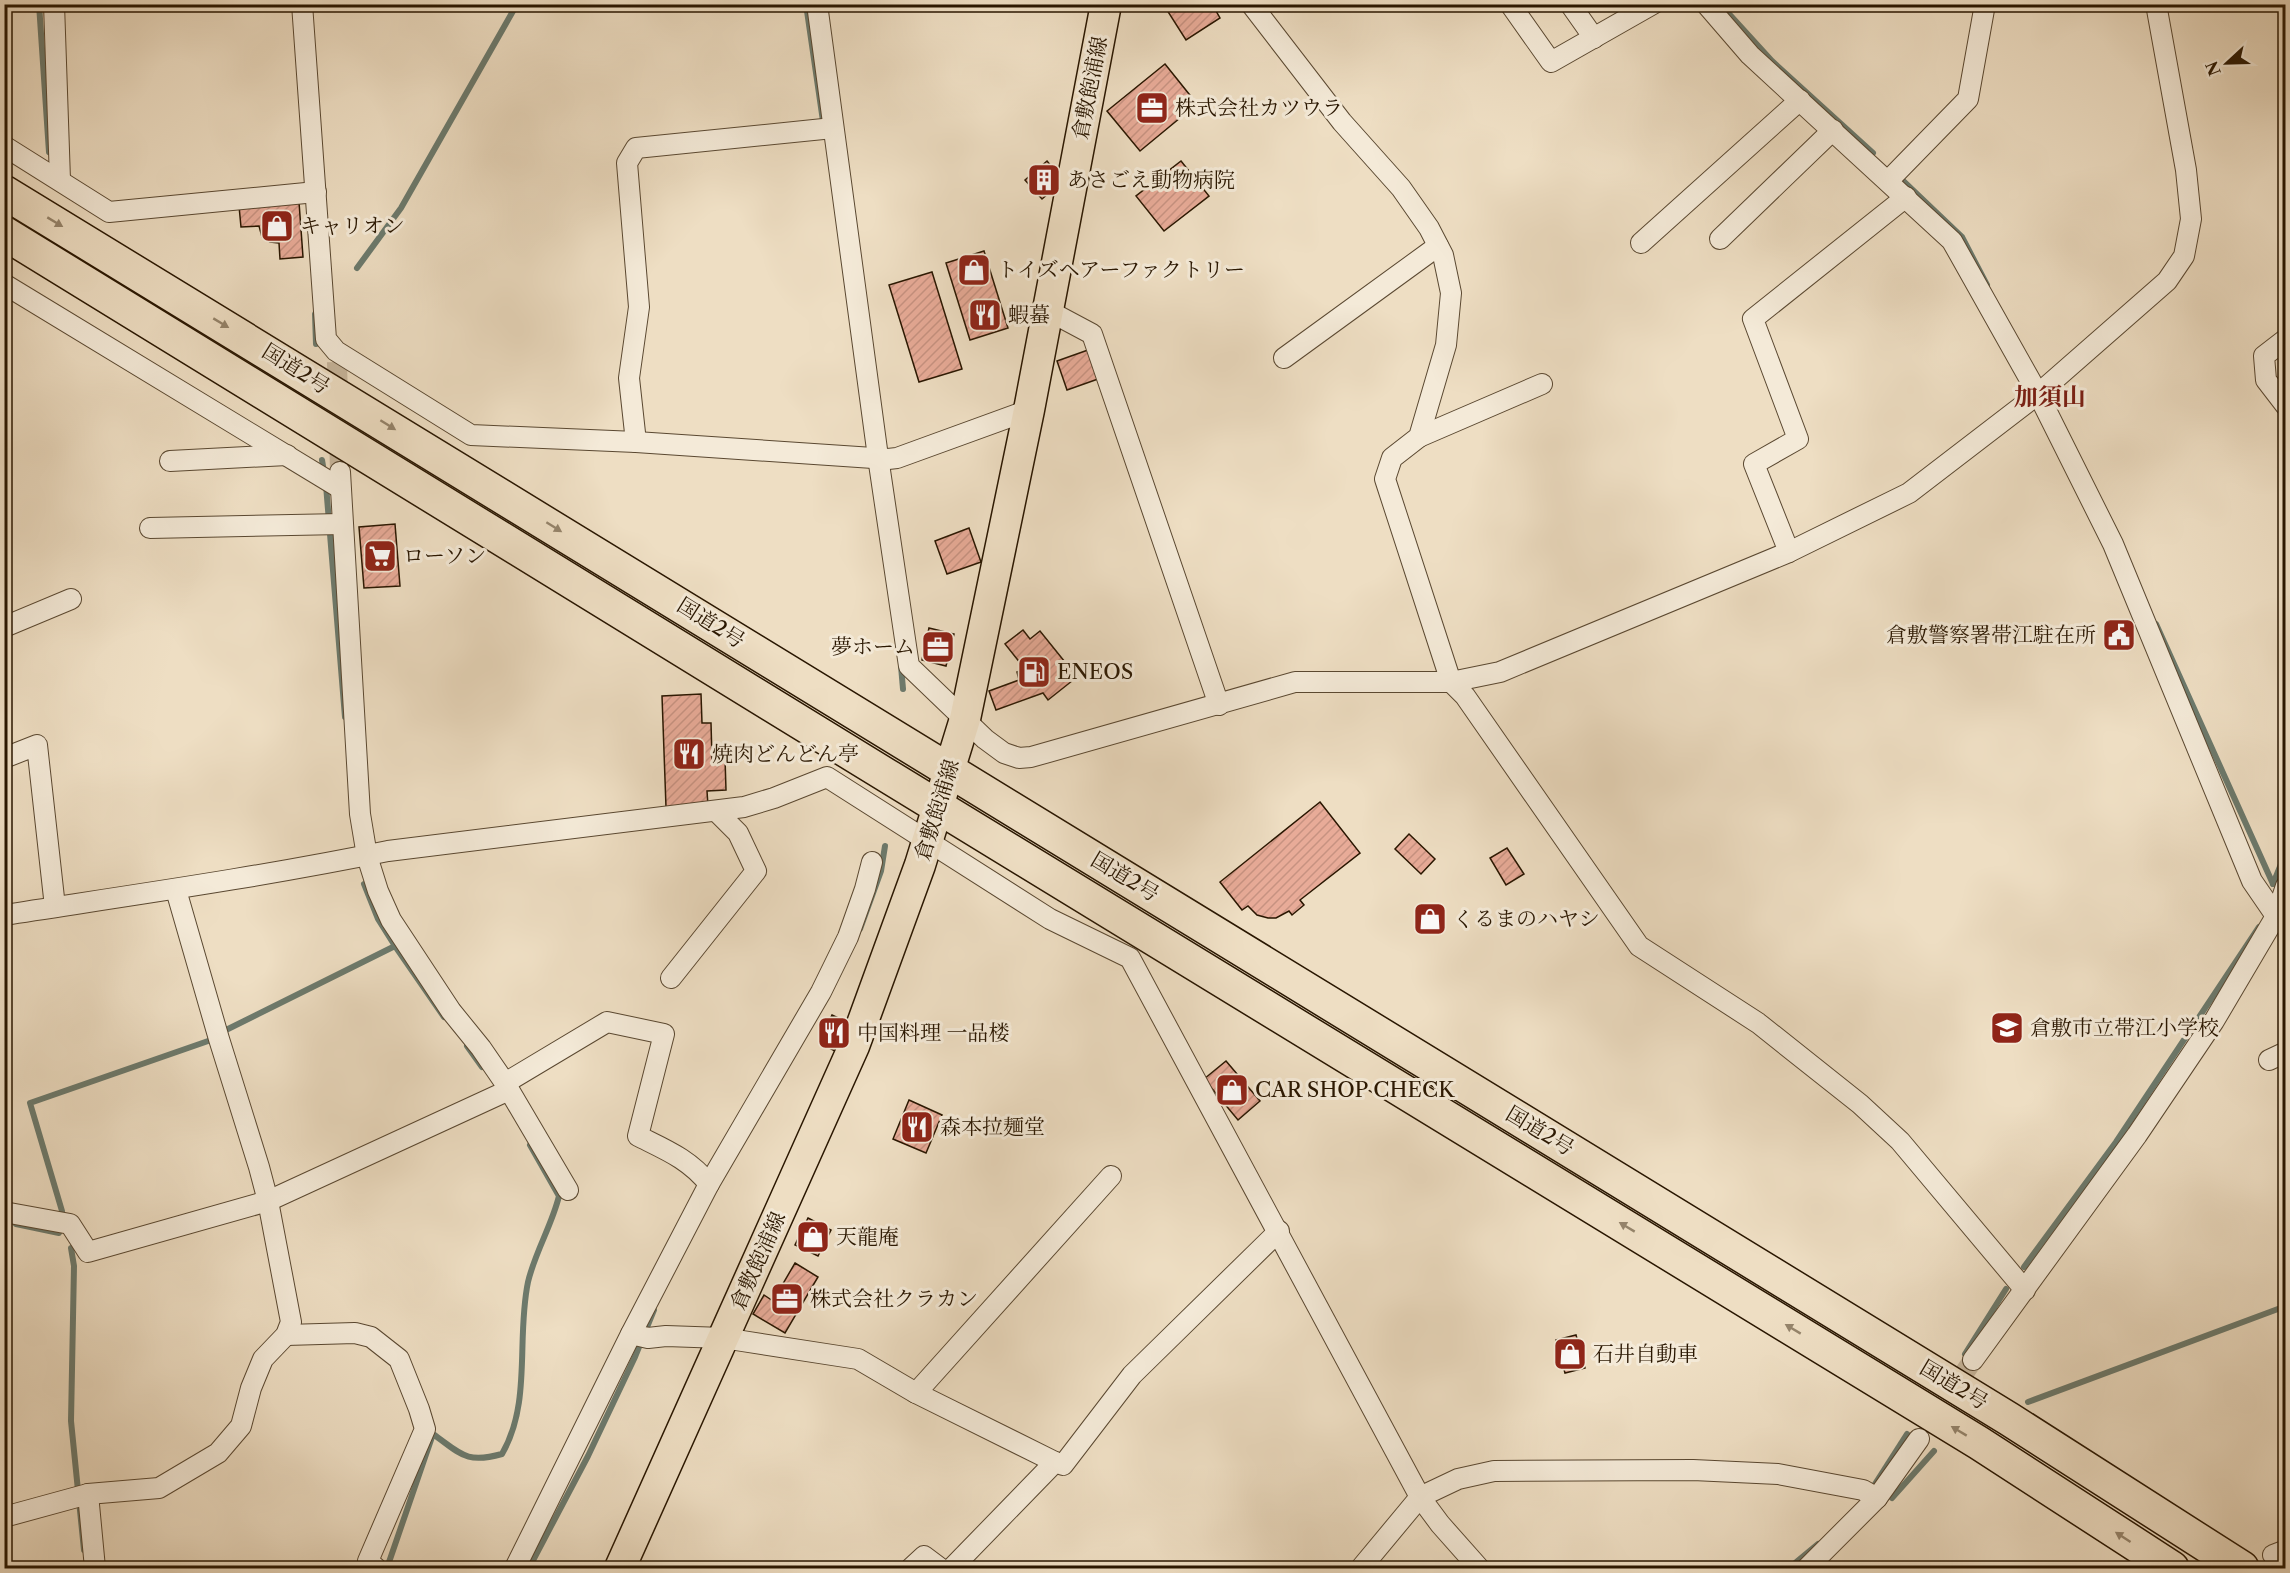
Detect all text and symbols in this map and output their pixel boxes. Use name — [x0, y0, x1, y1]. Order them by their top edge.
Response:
north arrow — [2197, 33, 2257, 93]
street label: 倉敷飽浦線 — [1067, 34, 1112, 142]
text: N — [2201, 58, 2225, 79]
office icon: 株式会社カツウラ — [1134, 90, 1170, 126]
place label: 株式会社カツウラ — [1175, 95, 1343, 120]
building icon: あさごえ動物病院 — [1026, 162, 1062, 198]
place label: あさごえ動物病院 — [1067, 167, 1235, 192]
shop icon: キャリオン — [259, 208, 295, 244]
place label: キャリオン — [300, 213, 405, 238]
one-way arrow — [47, 217, 63, 228]
shop icon: トイズヘアーファクトリー — [956, 252, 992, 288]
place label: トイズヘアーファクトリー — [997, 257, 1245, 282]
restaurant icon: 蝦蟇 — [967, 297, 1003, 333]
place label: 蝦蟇 — [1008, 302, 1050, 327]
one-way arrow — [213, 318, 229, 329]
street label: 国道2号 — [258, 338, 335, 399]
district label: 加須山 — [2014, 382, 2086, 411]
one-way arrow — [380, 420, 396, 431]
one-way arrow — [546, 522, 562, 533]
supermarket icon: ローソン — [362, 538, 398, 574]
place label: ローソン — [403, 543, 486, 568]
street label: 国道2号 — [673, 592, 750, 653]
public building icon: 倉敷警察署帯江駐在所 — [2101, 617, 2137, 653]
place label: 倉敷警察署帯江駐在所 — [1886, 622, 2096, 647]
office icon: 夢ホーム — [920, 629, 956, 665]
place label: 夢ホーム — [831, 634, 915, 659]
fuel station icon: ENEOS — [1016, 654, 1052, 690]
place label: ENEOS — [1057, 659, 1133, 684]
restaurant icon: 焼肉どんどん亭 — [671, 736, 707, 772]
place label: 焼肉どんどん亭 — [712, 741, 859, 766]
street label: 倉敷飽浦線 — [909, 756, 964, 864]
street label: 国道2号 — [1087, 847, 1164, 907]
shop icon: くるまのハヤシ — [1412, 901, 1448, 937]
place label: くるまのハヤシ — [1453, 906, 1600, 931]
school or university icon: 倉敷市立帯江小学校 — [1989, 1010, 2025, 1046]
restaurant icon: 中国料理 一品楼 — [816, 1015, 852, 1051]
place label: 倉敷市立帯江小学校 — [2030, 1015, 2219, 1040]
place label: 中国料理 一品楼 — [857, 1020, 1010, 1045]
shop icon: CAR SHOP CHECK — [1214, 1072, 1250, 1108]
place label: CAR SHOP CHECK — [1255, 1077, 1455, 1102]
street label: 国道2号 — [1502, 1101, 1579, 1161]
restaurant icon: 森本拉麺堂 — [899, 1109, 935, 1145]
place label: 森本拉麺堂 — [940, 1114, 1045, 1139]
street label: 倉敷飽浦線 — [725, 1208, 790, 1314]
shop icon: 天龍庵 — [795, 1219, 831, 1255]
one-way arrow — [1619, 1222, 1635, 1233]
place label: 天龍庵 — [836, 1224, 899, 1249]
office icon: 株式会社クラカン — [769, 1281, 805, 1317]
place label: 株式会社クラカン — [810, 1286, 978, 1311]
one-way arrow — [1785, 1324, 1801, 1335]
shop icon: 石井自動車 — [1552, 1336, 1588, 1372]
place label: 石井自動車 — [1593, 1341, 1698, 1366]
street label: 国道2号 — [1916, 1355, 1993, 1415]
one-way arrow — [1951, 1425, 1967, 1436]
one-way arrow — [2115, 1531, 2131, 1542]

